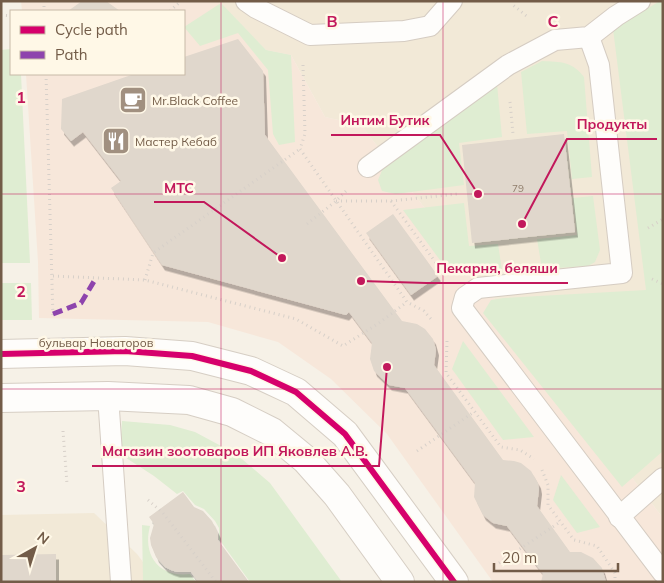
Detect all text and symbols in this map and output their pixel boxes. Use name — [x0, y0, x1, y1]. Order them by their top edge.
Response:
legend — [10, 10, 185, 75]
text: B — [326, 11, 338, 31]
text: C — [548, 11, 559, 31]
text: Cycle path — [55, 20, 128, 39]
text: Path — [55, 45, 87, 64]
cafe icon: Mr.Black Coffee — [118, 85, 148, 115]
text: 1 — [16, 87, 26, 107]
place label: Mr.Black Coffee — [152, 93, 238, 108]
callout: Интим Бутик — [331, 106, 440, 135]
callout: Продукты — [567, 110, 657, 139]
text: Интим Бутик — [340, 111, 431, 129]
text: Продукты — [577, 115, 647, 133]
restaurant icon: Мастер Кебаб — [101, 126, 131, 156]
place label: Мастер Кебаб — [135, 134, 217, 149]
callout: МТС — [154, 173, 204, 202]
text: МТС — [164, 179, 194, 197]
house number: 79 — [512, 182, 524, 195]
callout: Пекарня, беляши — [426, 254, 568, 283]
text: Пекарня, беляши — [436, 259, 558, 277]
text: 2 — [16, 281, 26, 301]
street label: бульвар Новаторов — [39, 335, 154, 350]
callout: Магазин зоотоваров ИП Яковлев А.В. — [92, 437, 379, 466]
text: Магазин зоотоваров ИП Яковлев А.В. — [102, 442, 368, 460]
text: 3 — [16, 476, 26, 496]
north arrow — [10, 523, 60, 573]
text: N — [33, 528, 53, 548]
scale bar — [494, 540, 618, 572]
text: 20 m — [502, 548, 537, 567]

